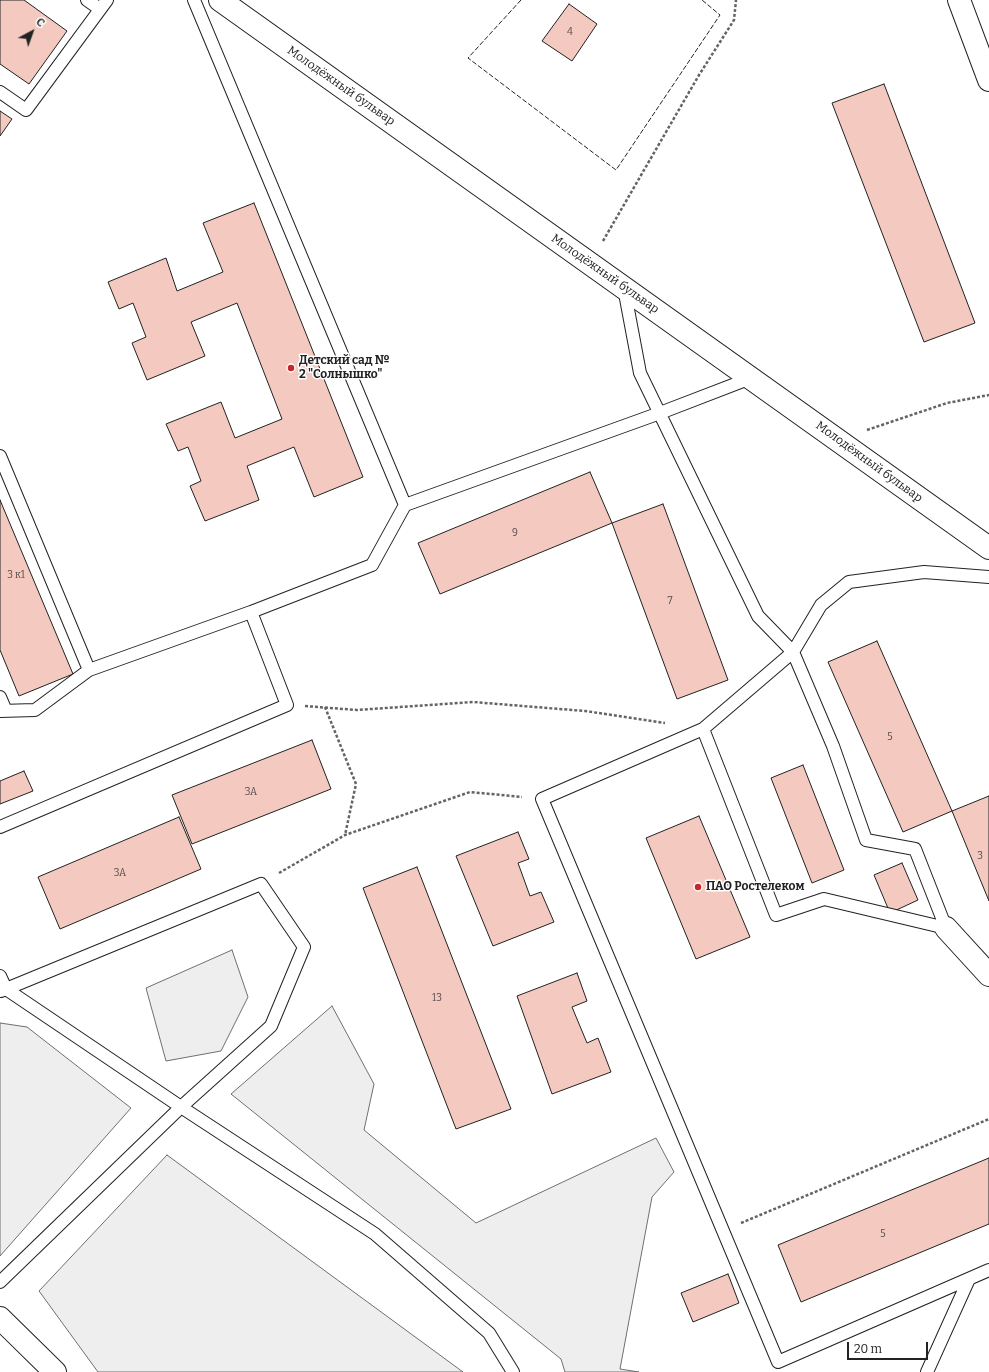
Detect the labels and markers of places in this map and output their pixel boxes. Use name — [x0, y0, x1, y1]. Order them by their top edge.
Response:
place label: Детский сад № 2 "Солнышко" — [299, 354, 390, 382]
marker: Детский сад № 2 "Солнышко" — [286, 363, 296, 373]
place label: ПАО Ростелеком — [706, 880, 804, 894]
marker: ПАО Ростелеком — [693, 882, 703, 892]

